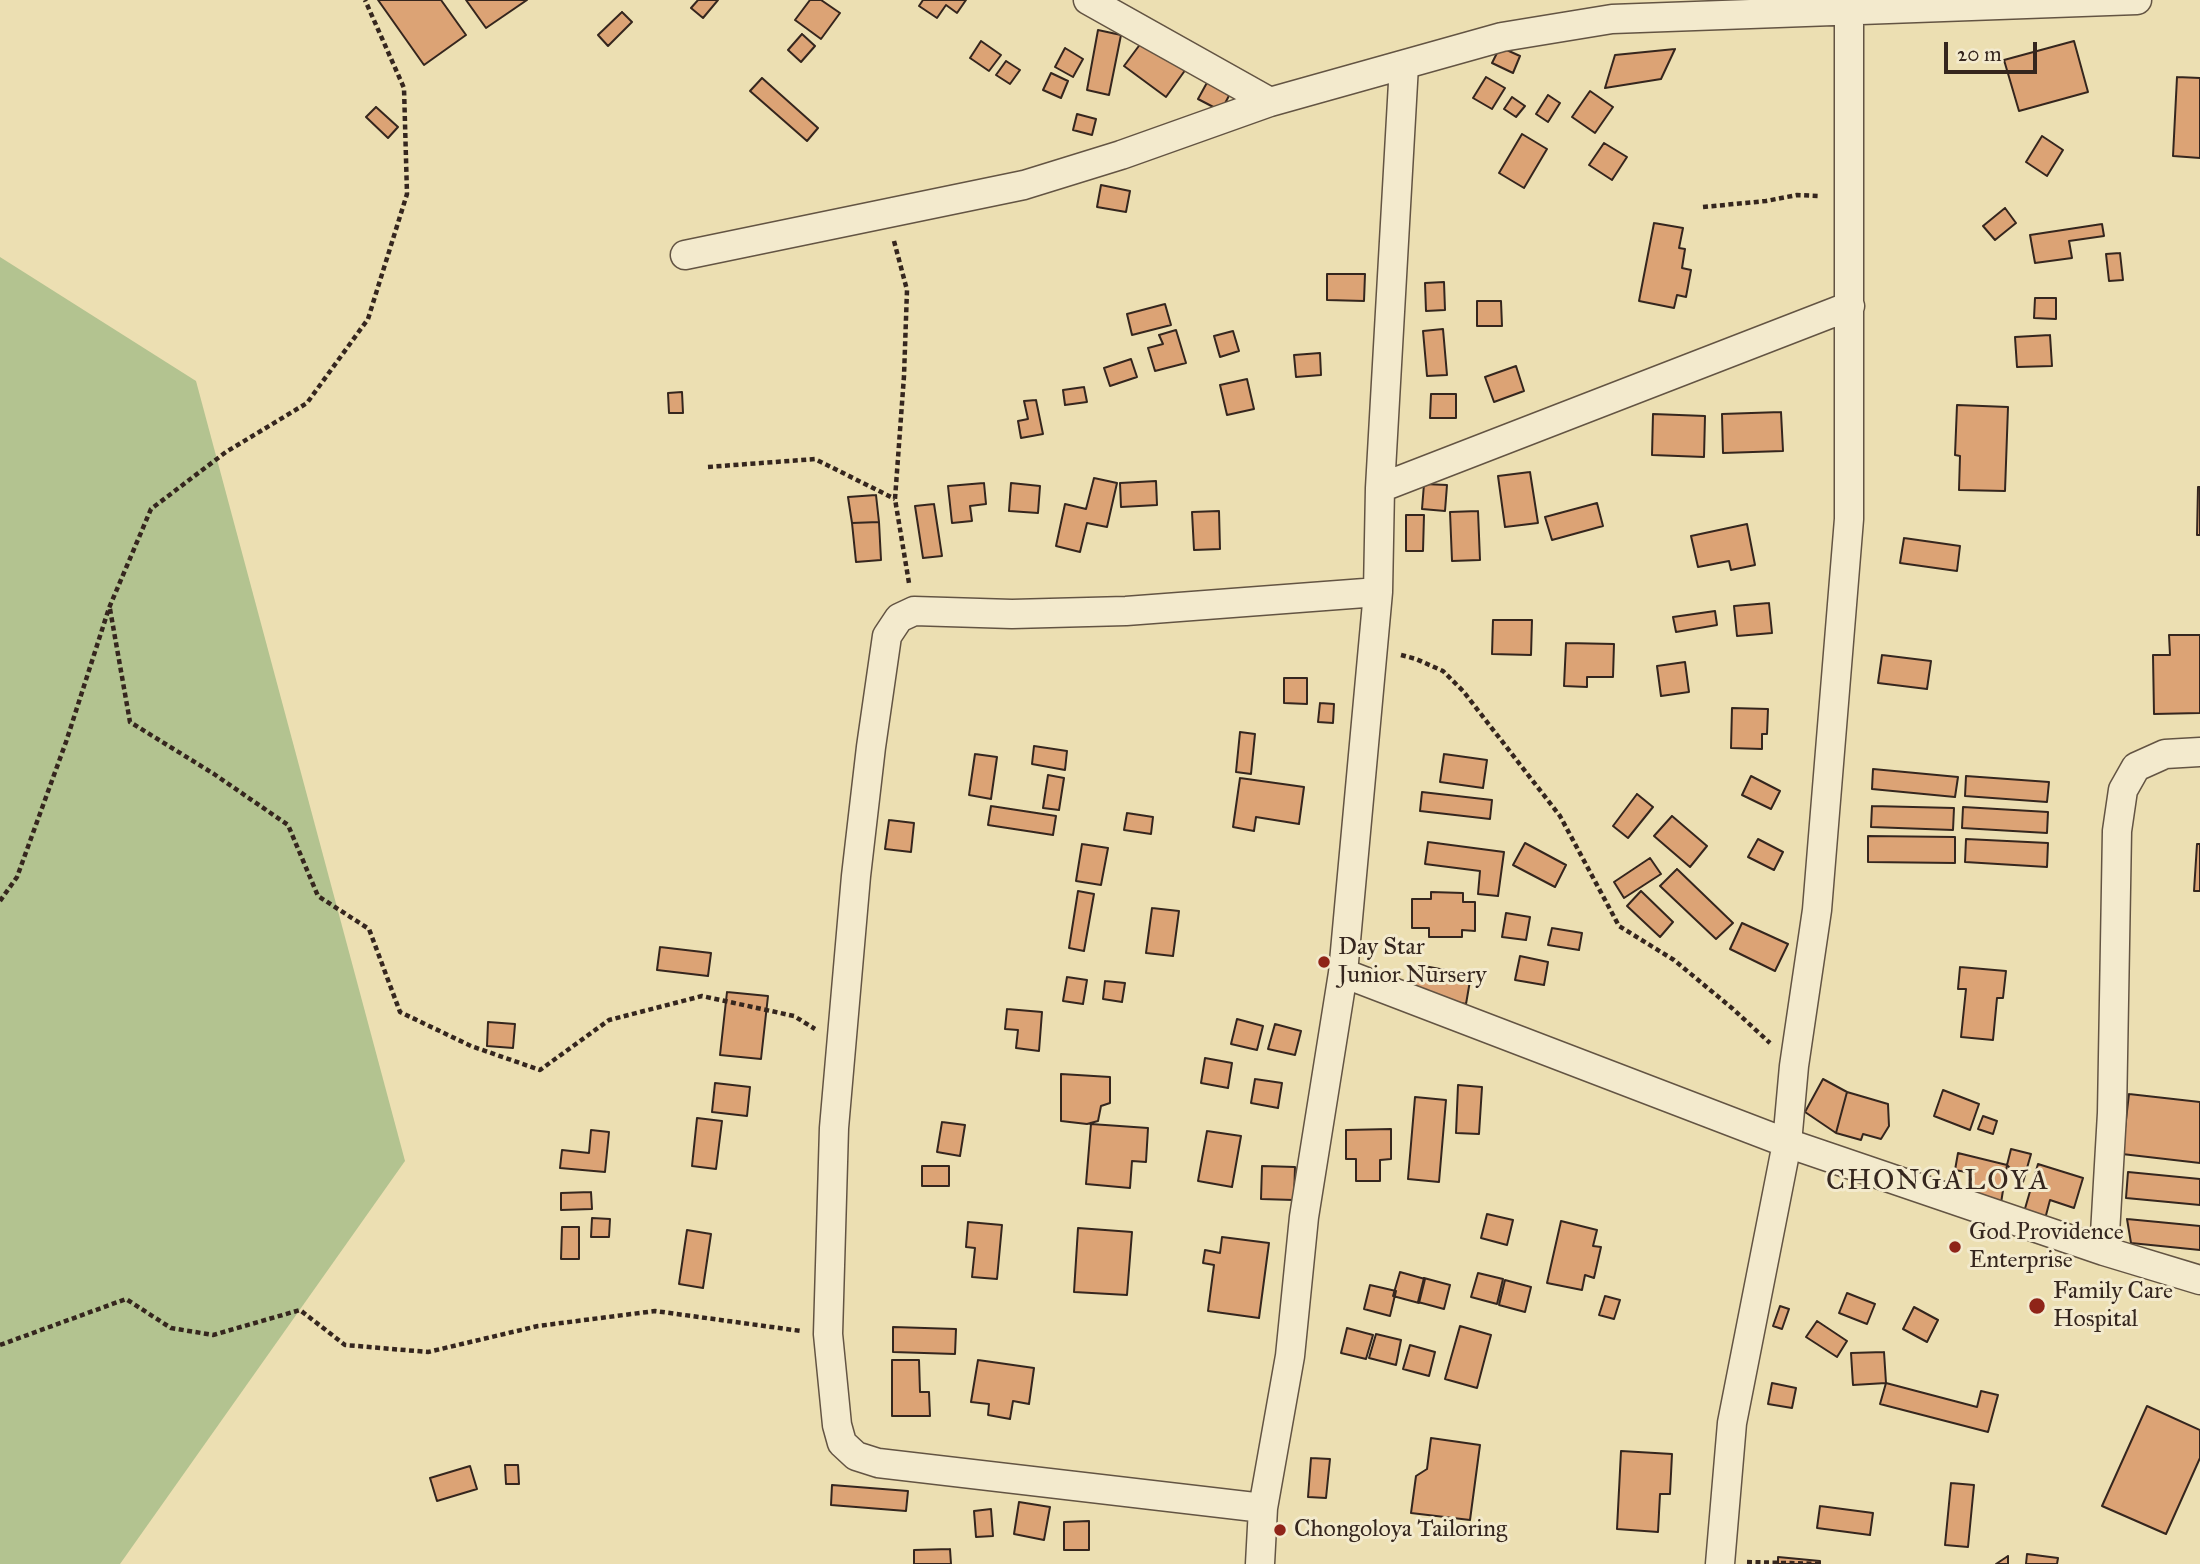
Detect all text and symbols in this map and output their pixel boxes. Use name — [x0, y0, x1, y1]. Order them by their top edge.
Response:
scale bar — [1948, 28, 2041, 72]
text: 20 m — [1957, 41, 2002, 67]
place label: Day Star Junior Nursery — [1338, 934, 1487, 990]
marker: Day Star Junior Nursery — [1316, 954, 1332, 970]
district label: CHONGALOYA — [1827, 1165, 2049, 1199]
place label: God Providence Enterprise — [1969, 1219, 2124, 1275]
marker: God Providence Enterprise — [1947, 1239, 1963, 1255]
place label: Family Care Hospital — [2053, 1278, 2173, 1334]
marker: Family Care Hospital — [2027, 1296, 2047, 1316]
place label: Chongoloya Tailoring — [1294, 1516, 1507, 1544]
marker: Chongoloya Tailoring — [1272, 1522, 1288, 1538]

